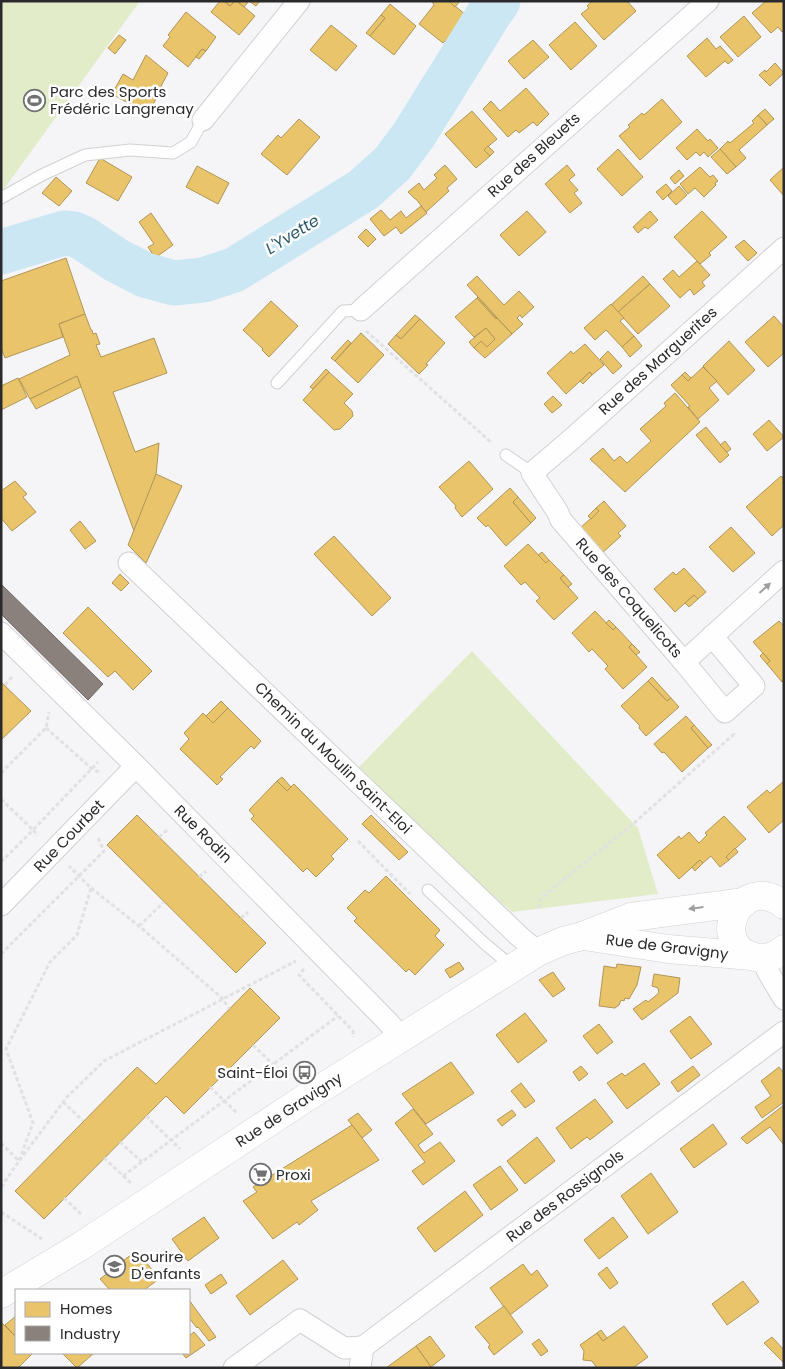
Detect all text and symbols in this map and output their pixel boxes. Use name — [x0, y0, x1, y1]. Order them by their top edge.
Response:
place label: Parc des Sports Frédéric Langrenay — [50, 81, 194, 119]
sports icon: Parc des Sports Frédéric Langrenay — [22, 89, 46, 113]
street label: Rue des Bleuets — [483, 107, 585, 202]
water label: L'Yvette — [261, 209, 324, 260]
street label: Rue des Marguerites — [594, 302, 722, 420]
street label: Rue des Coquelicots — [571, 533, 688, 662]
one-way arrow — [759, 582, 771, 594]
street label: Chemin du Moulin Saint-Eloi — [250, 677, 416, 838]
street label: Rue Courbet — [29, 795, 109, 877]
street label: Rue Rodin — [170, 800, 237, 867]
one-way arrow — [688, 904, 704, 912]
street label: Rue de Gravigny — [605, 929, 730, 964]
bus stop icon: Saint-Éloi — [292, 1061, 316, 1085]
place label: Saint-Éloi — [217, 1062, 288, 1083]
street label: Rue de Gravigny — [231, 1067, 347, 1152]
street label: Rue des Rossignols — [502, 1144, 628, 1247]
supermarket icon: Proxi — [248, 1163, 272, 1187]
place label: Proxi — [276, 1164, 311, 1185]
place label: Sourire D'enfants — [131, 1246, 201, 1284]
school or university icon: Sourire D'enfants — [103, 1254, 127, 1278]
legend — [15, 1289, 190, 1354]
text: Homes — [60, 1298, 113, 1319]
text: Industry — [60, 1323, 121, 1344]

